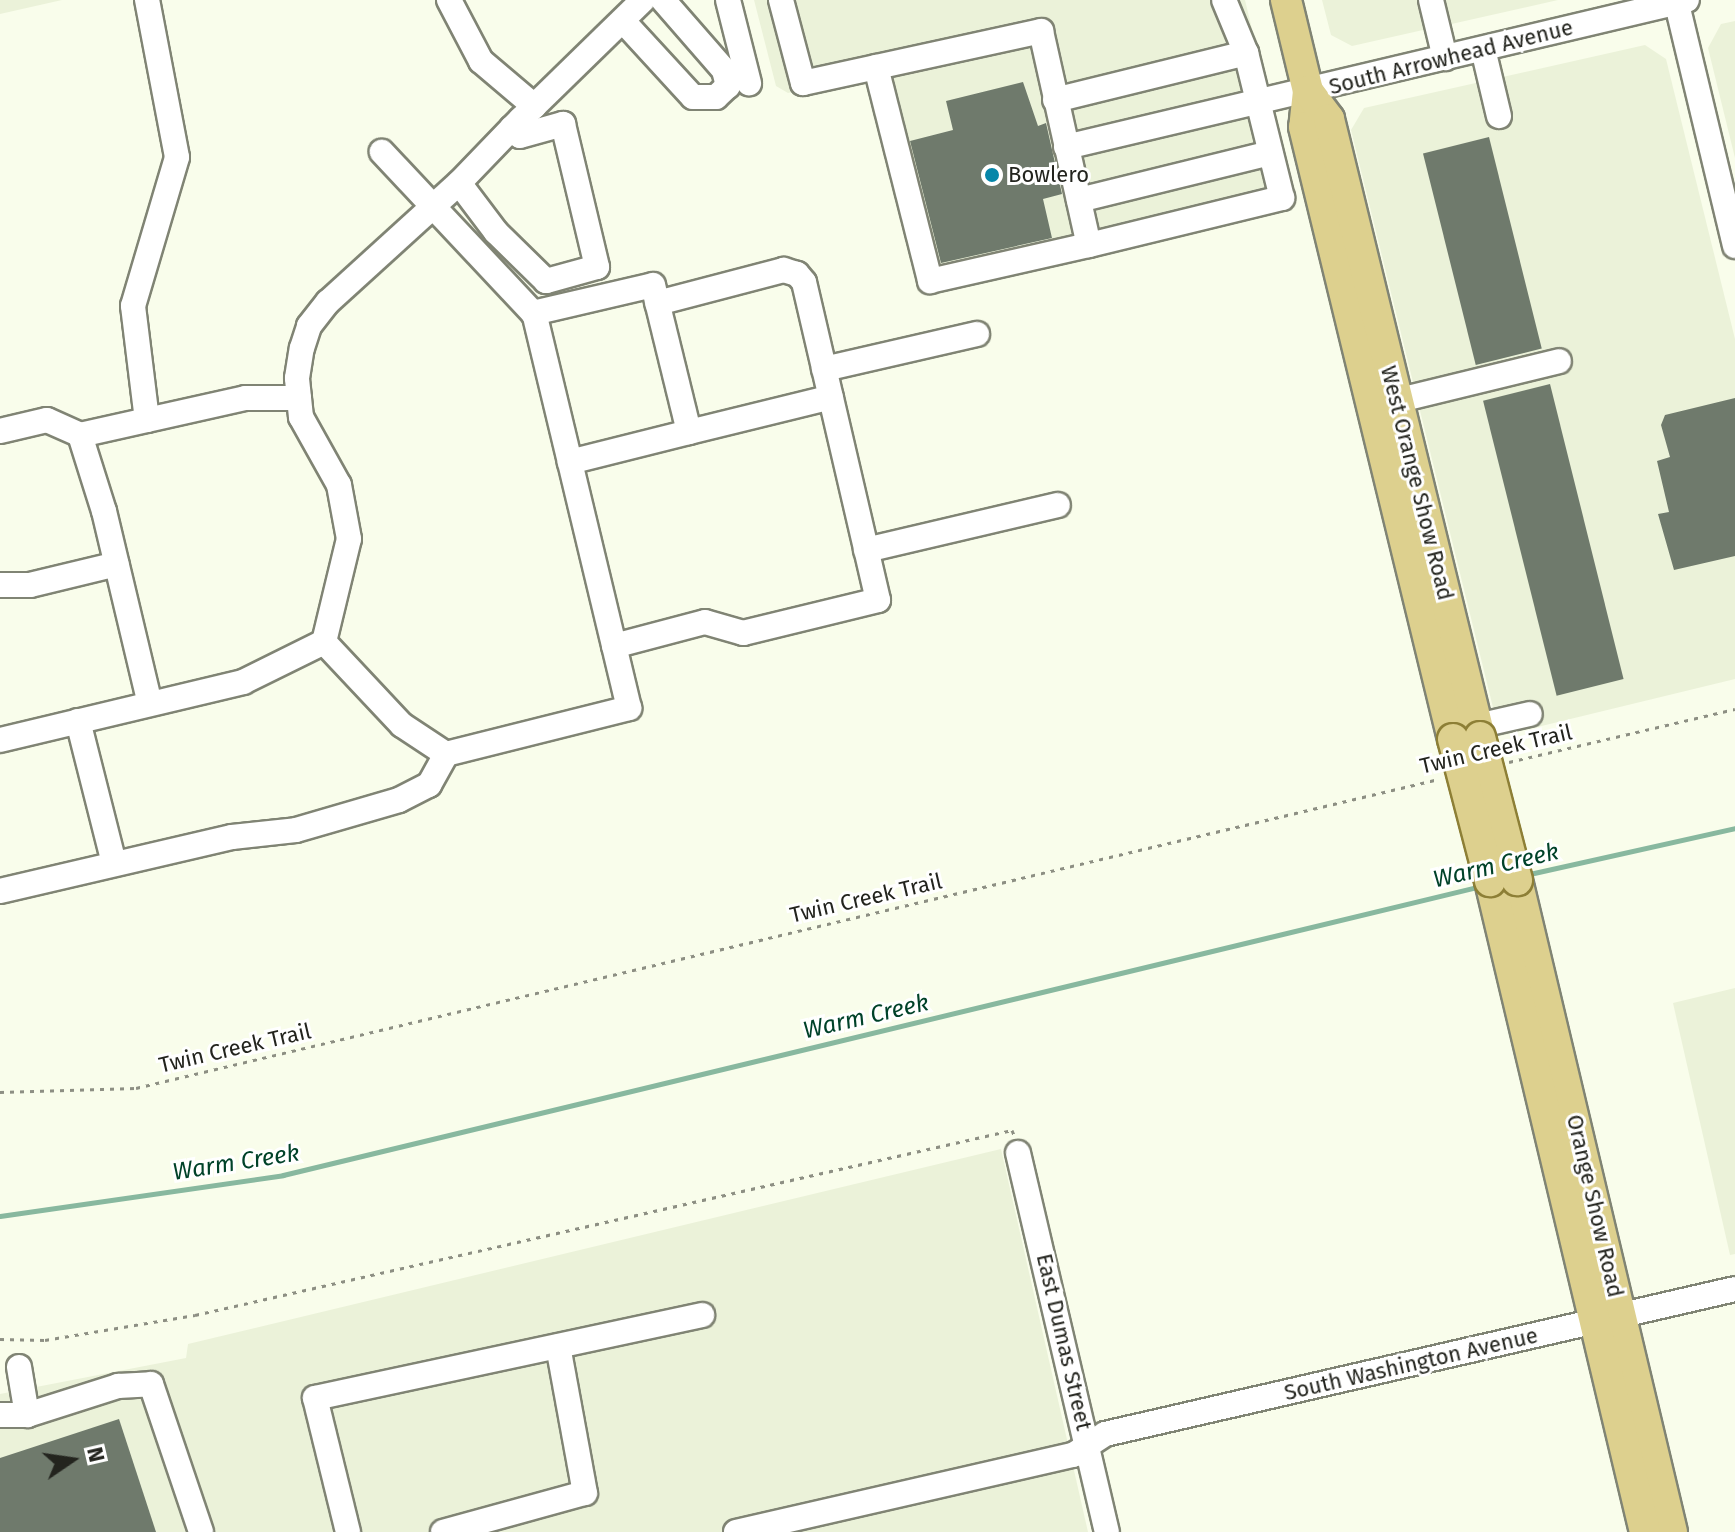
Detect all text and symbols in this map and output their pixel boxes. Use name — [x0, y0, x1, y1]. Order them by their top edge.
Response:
street label: South Arrowhead Avenue — [1326, 14, 1576, 100]
place label: Bowlero — [1008, 162, 1089, 188]
marker: Bowlero — [983, 166, 1001, 184]
street label: West Orange Show Road — [1375, 363, 1459, 603]
street label: Twin Creek Trail — [1417, 719, 1575, 779]
water label: Warm Creek — [1430, 838, 1562, 894]
street label: Twin Creek Trail — [787, 868, 945, 928]
water label: Warm Creek — [800, 989, 932, 1045]
street label: Twin Creek Trail — [156, 1018, 314, 1078]
street label: Orange Show Road — [1561, 1112, 1629, 1300]
water label: Warm Creek — [171, 1139, 301, 1187]
street label: East Dumas Street — [1031, 1251, 1097, 1433]
street label: South Washington Avenue — [1282, 1322, 1540, 1406]
north arrow — [32, 1420, 112, 1500]
text: N — [81, 1444, 111, 1465]

